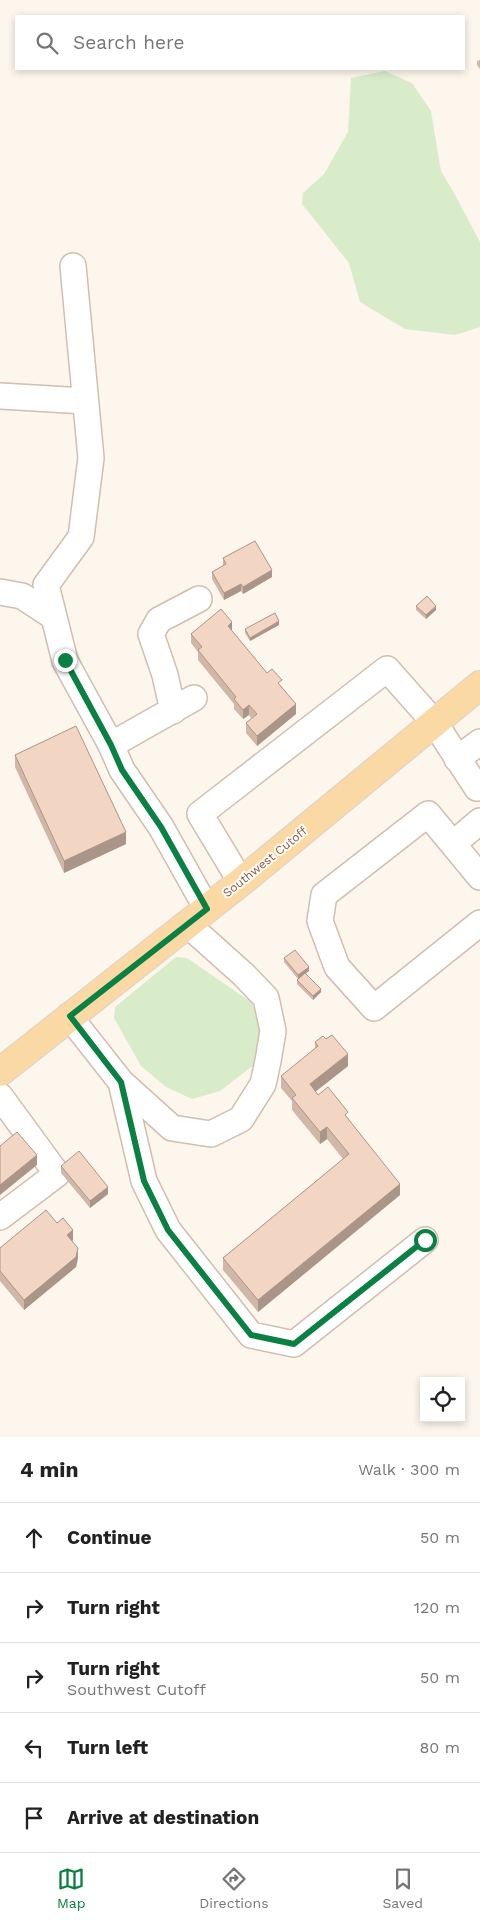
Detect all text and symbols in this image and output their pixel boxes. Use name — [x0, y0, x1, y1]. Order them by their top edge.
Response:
search box — [15, 15, 465, 70]
icon: search — [33, 29, 61, 57]
text: Search here — [73, 31, 184, 54]
route end — [54, 649, 77, 672]
street label: Southwest Cutoff — [220, 823, 310, 900]
route start — [414, 1229, 437, 1252]
map controls — [420, 1377, 465, 1422]
button: locate — [420, 1377, 465, 1422]
text: 4 min — [20, 1457, 78, 1482]
text: Walk · 300 m — [358, 1460, 460, 1479]
icon: ahead — [20, 1524, 48, 1552]
text: Continue — [67, 1526, 151, 1549]
text: 50 m — [420, 1528, 460, 1547]
icon: right — [20, 1594, 48, 1622]
text: Turn right — [67, 1596, 160, 1619]
text: 120 m — [414, 1598, 460, 1617]
text: Turn right — [67, 1657, 160, 1680]
icon: right — [20, 1664, 48, 1692]
text: 50 m — [420, 1668, 460, 1687]
text: Southwest Cutoff — [67, 1680, 206, 1699]
icon: left — [20, 1734, 48, 1762]
text: Turn left — [67, 1736, 148, 1759]
text: 80 m — [419, 1738, 460, 1757]
icon: arrive — [20, 1804, 48, 1832]
text: Arrive at destination — [67, 1806, 259, 1829]
tab: Map — [57, 1865, 86, 1911]
tab: Directions — [199, 1865, 269, 1911]
tab: Saved — [382, 1865, 423, 1911]

